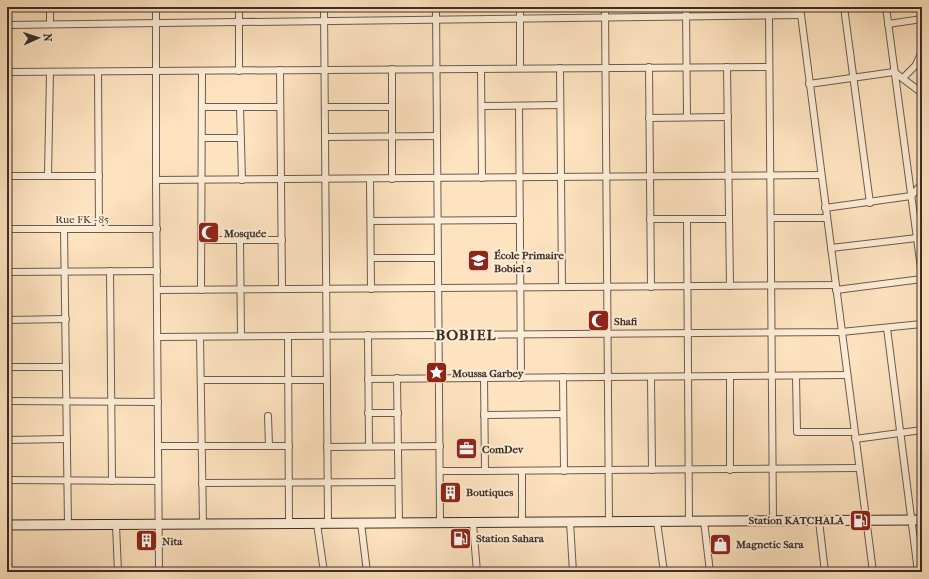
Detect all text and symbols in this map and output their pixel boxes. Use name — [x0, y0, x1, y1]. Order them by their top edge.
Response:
north arrow — [18, 18, 58, 58]
text: N — [41, 33, 54, 43]
street label: Rue FK - 85 — [55, 213, 109, 226]
mosque icon: Mosquée — [195, 220, 221, 246]
place label: Mosquée — [223, 227, 267, 240]
school or university icon: École Primaire Bobiel 2 — [466, 248, 492, 274]
place label: École Primaire Bobiel 2 — [494, 249, 564, 275]
mosque icon: Shafi — [586, 308, 612, 334]
place label: Shafi — [614, 315, 638, 328]
district label: BOBIEL — [435, 326, 497, 344]
place icon: Moussa Garbey — [424, 360, 450, 386]
place label: Moussa Garbey — [451, 367, 525, 380]
office icon: ComDev — [453, 436, 479, 462]
place label: ComDev — [482, 443, 524, 456]
building icon: Boutiques — [437, 479, 463, 505]
place label: Boutiques — [466, 486, 513, 499]
fuel station icon: Station KATCHALA — [847, 507, 873, 533]
place label: Station KATCHALA — [749, 514, 845, 527]
fuel station icon: Station Sahara — [447, 525, 473, 551]
building icon: Nita — [133, 528, 159, 554]
shop icon: Magnetic Sara — [708, 531, 734, 557]
place label: Station Sahara — [476, 532, 545, 545]
place label: Nita — [162, 535, 183, 548]
place label: Magnetic Sara — [735, 538, 805, 551]

